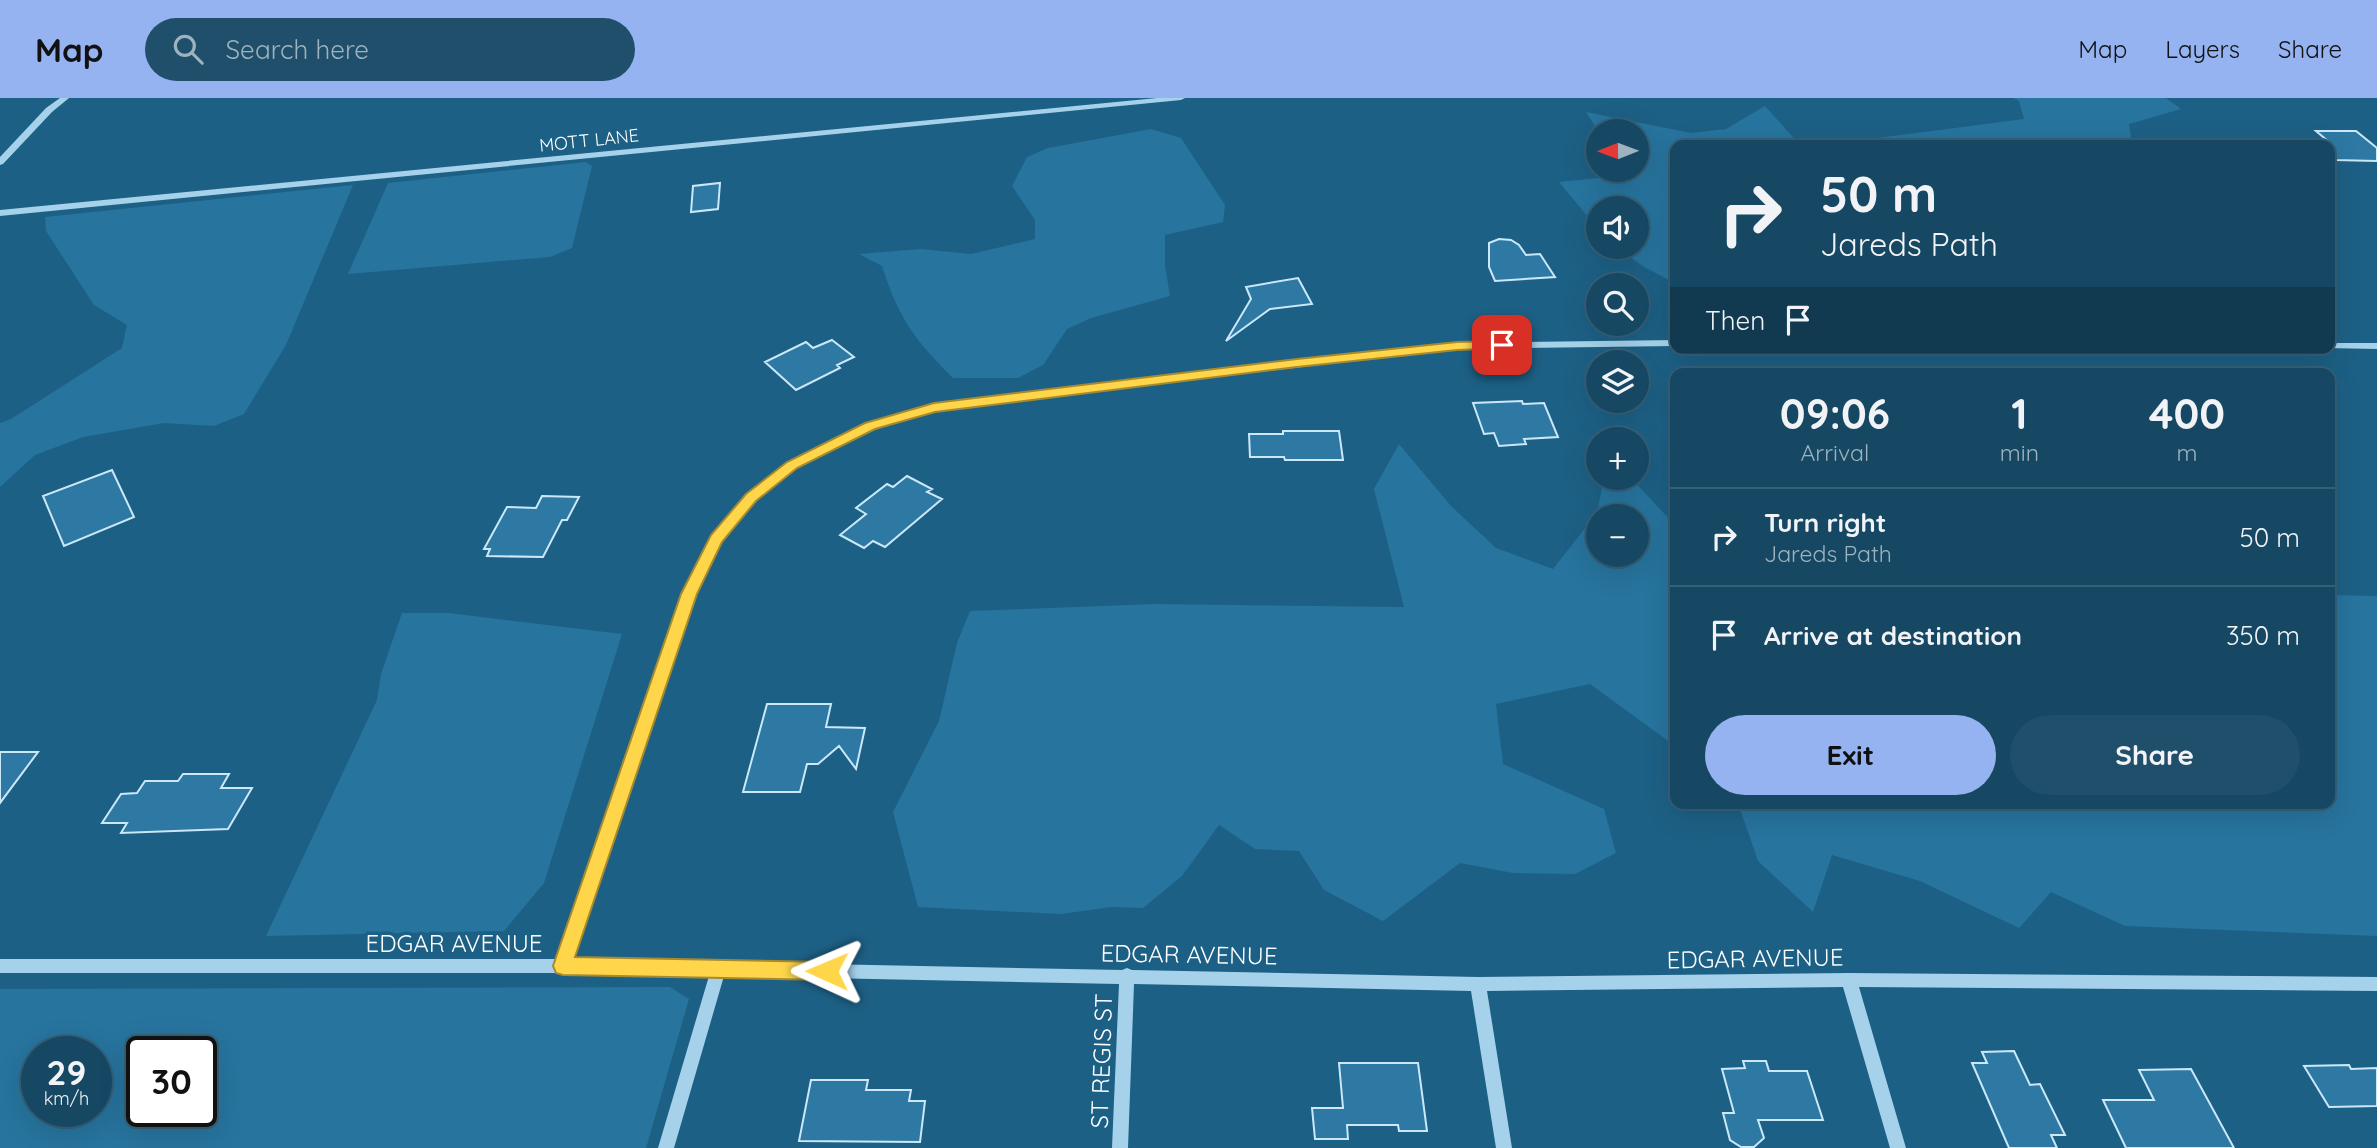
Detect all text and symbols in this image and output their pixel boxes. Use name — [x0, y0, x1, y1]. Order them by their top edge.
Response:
search box — [145, 18, 635, 81]
text: Map — [35, 29, 103, 70]
icon: search — [169, 30, 207, 68]
text: Search here — [225, 33, 369, 66]
text: Map — [2078, 34, 2127, 64]
text: Layers — [2165, 34, 2240, 64]
text: Share — [2278, 34, 2342, 64]
north arrow — [1586, 119, 1648, 182]
map controls — [1586, 119, 1649, 567]
street label: MOTT LANE — [538, 123, 640, 157]
text: 50 m — [1820, 163, 1937, 224]
icon: right — [1705, 168, 1796, 259]
button: sound — [1586, 196, 1649, 259]
text: Jareds Path — [1820, 224, 1998, 264]
button: search — [1586, 273, 1649, 336]
icon: arrive — [1779, 301, 1817, 339]
text: Then — [1705, 304, 1765, 337]
pin — [1472, 315, 1532, 375]
icon: arrive — [1483, 326, 1521, 364]
button: layers — [1586, 350, 1649, 413]
text: 09:06 — [1780, 387, 1890, 440]
text: 1 — [2011, 387, 2028, 440]
text: 400 — [2149, 387, 2225, 440]
button: + — [1586, 427, 1649, 490]
text: Arrival — [1800, 438, 1869, 467]
text: min — [2000, 438, 2039, 467]
text: m — [2177, 438, 2197, 467]
button: − — [1586, 504, 1649, 567]
text: Turn right — [1764, 506, 1886, 539]
icon: right — [1705, 518, 1743, 556]
text: 50 m — [2240, 521, 2300, 554]
text: Jareds Path — [1764, 539, 1892, 568]
icon: arrive — [1705, 616, 1743, 654]
text: Arrive at destination — [1764, 619, 2022, 652]
text: 350 m — [2226, 619, 2300, 652]
button: Exit — [1705, 715, 1996, 795]
button: Share — [2010, 715, 2300, 795]
street label: EDGAR AVENUE — [366, 928, 542, 958]
position arrow — [790, 934, 864, 1008]
street label: EDGAR AVENUE — [1100, 937, 1278, 971]
street label: EDGAR AVENUE — [1666, 941, 1844, 975]
street label: ST REGIS ST — [1084, 993, 1118, 1129]
speed limit sign: 30 — [126, 1036, 217, 1127]
text: 29 — [47, 1050, 86, 1094]
text: km/h — [44, 1087, 89, 1110]

